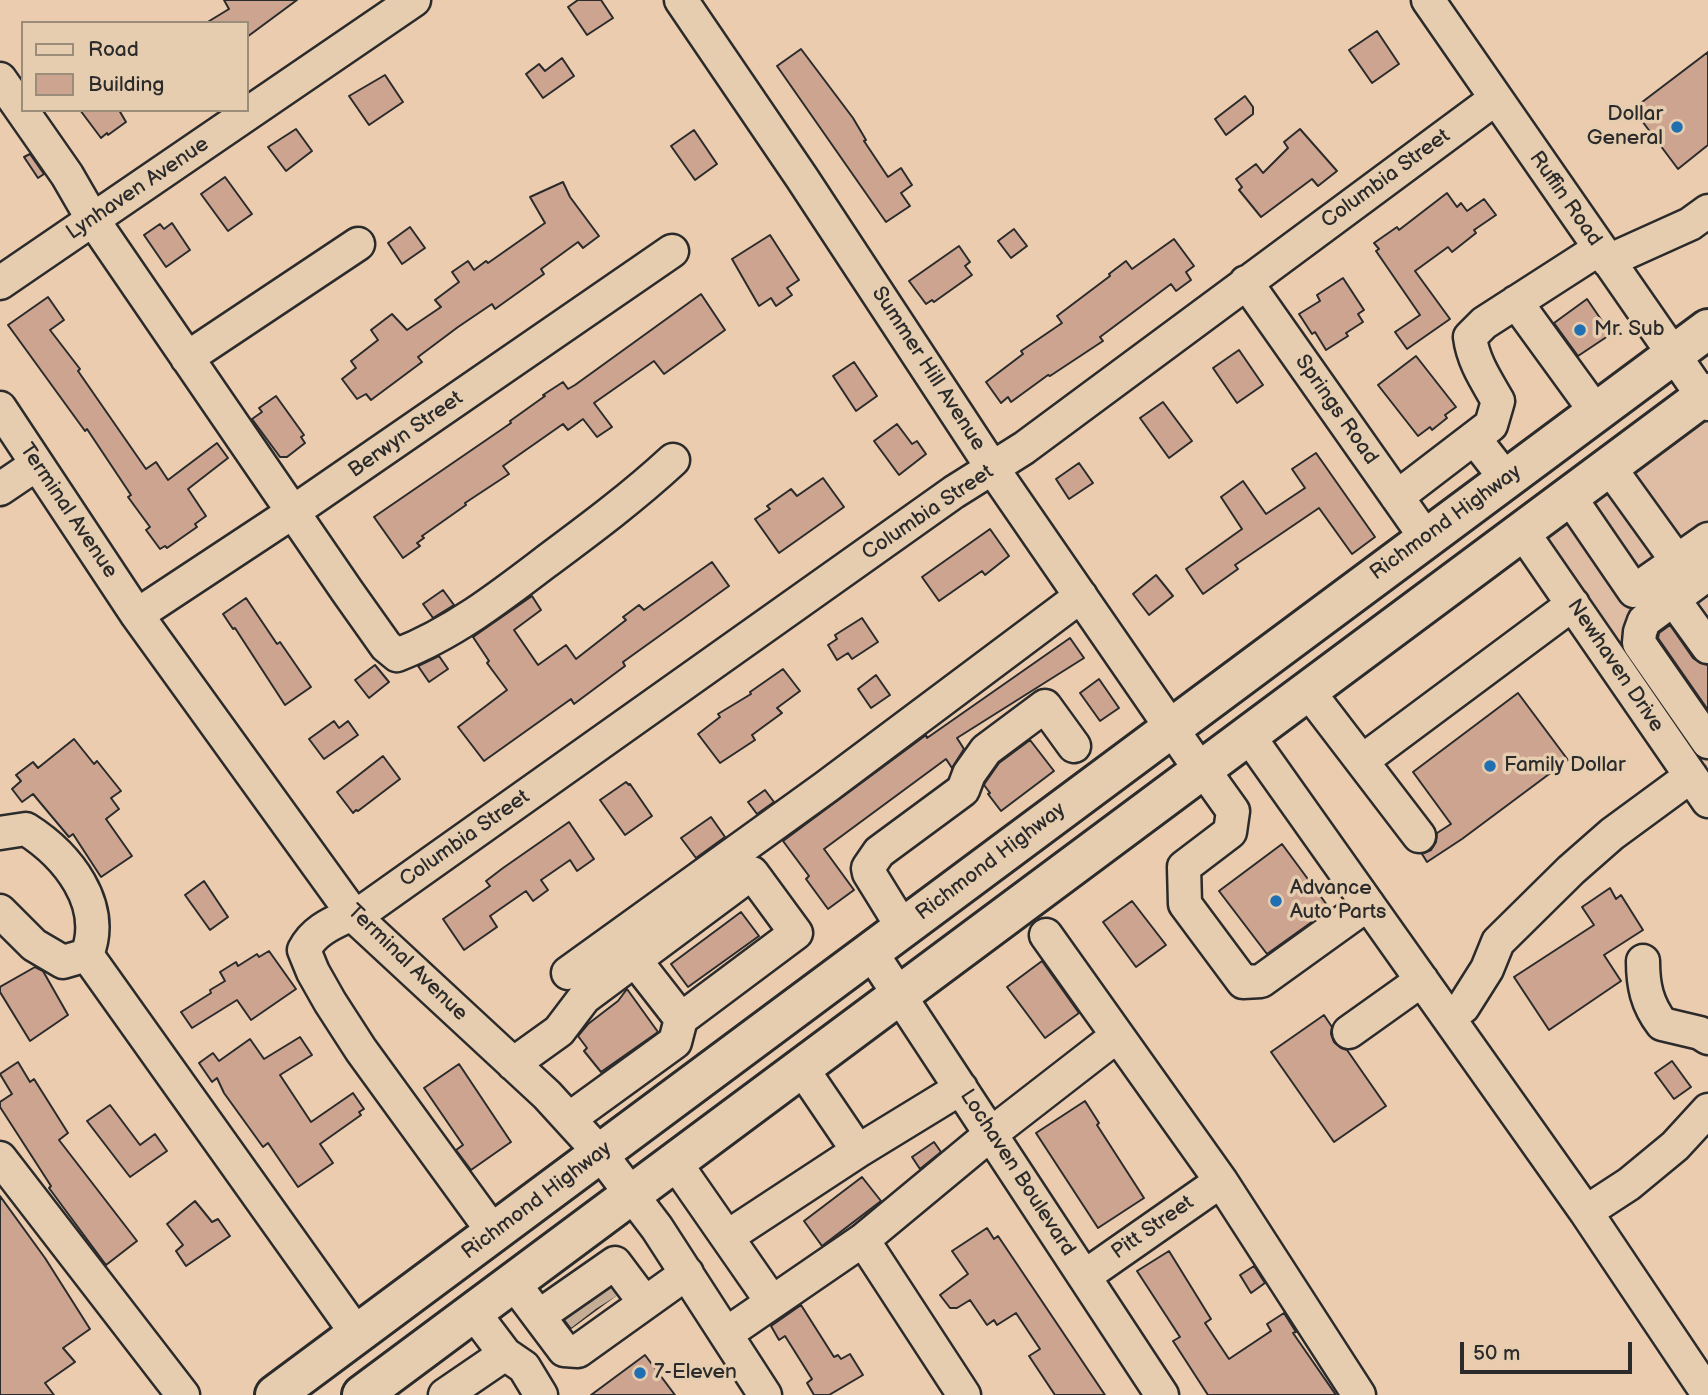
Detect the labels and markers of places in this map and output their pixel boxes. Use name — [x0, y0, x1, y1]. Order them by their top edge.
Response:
place label: Dollar General — [1587, 102, 1663, 152]
marker: Dollar General — [1669, 119, 1685, 135]
place label: Mr. Sub — [1594, 317, 1665, 343]
marker: Mr. Sub — [1572, 322, 1588, 338]
place label: Family Dollar — [1504, 753, 1626, 779]
marker: Family Dollar — [1482, 758, 1498, 774]
place label: Advance Auto Parts — [1290, 876, 1386, 926]
marker: Advance Auto Parts — [1268, 893, 1284, 909]
place label: 7-Eleven — [654, 1360, 737, 1386]
marker: 7-Eleven — [632, 1365, 648, 1381]

